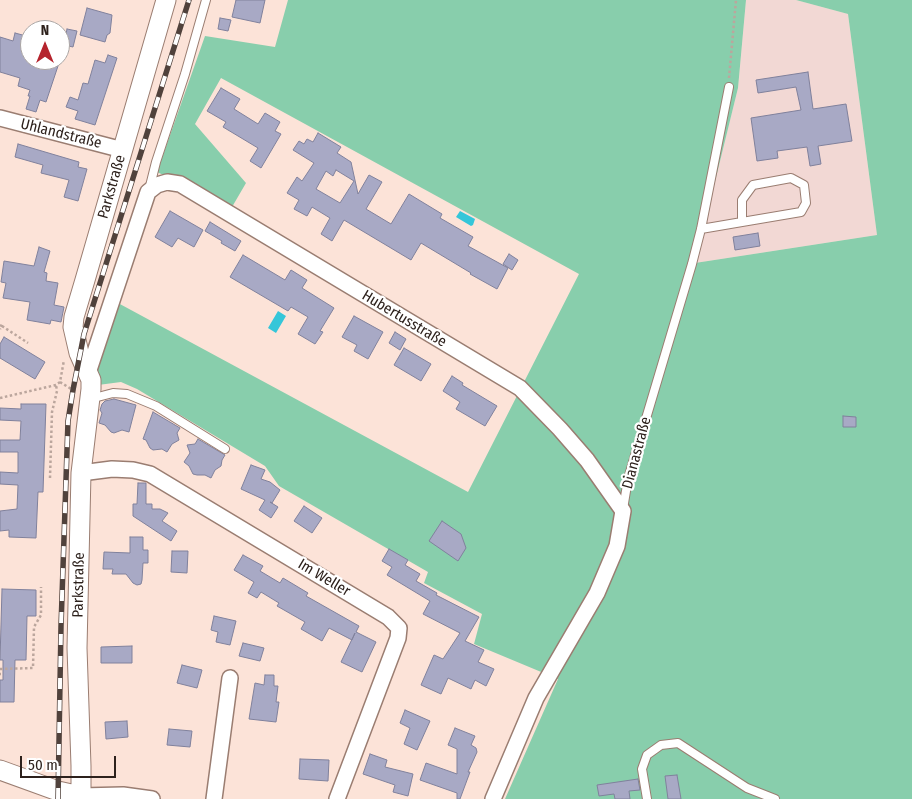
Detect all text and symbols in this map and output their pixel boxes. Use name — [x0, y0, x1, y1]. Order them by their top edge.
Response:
north arrow — [20, 20, 70, 70]
text: N — [41, 22, 49, 39]
street label: Uhlandstraße — [19, 115, 103, 153]
street label: Parkstraße — [94, 153, 130, 221]
street label: Hubertusstraße — [358, 287, 450, 351]
street label: Dianastraße — [619, 415, 655, 491]
street label: Parkstraße — [69, 552, 89, 618]
street label: Im Weller — [295, 555, 353, 601]
scale bar — [22, 746, 119, 778]
text: 50 m — [28, 756, 58, 774]

